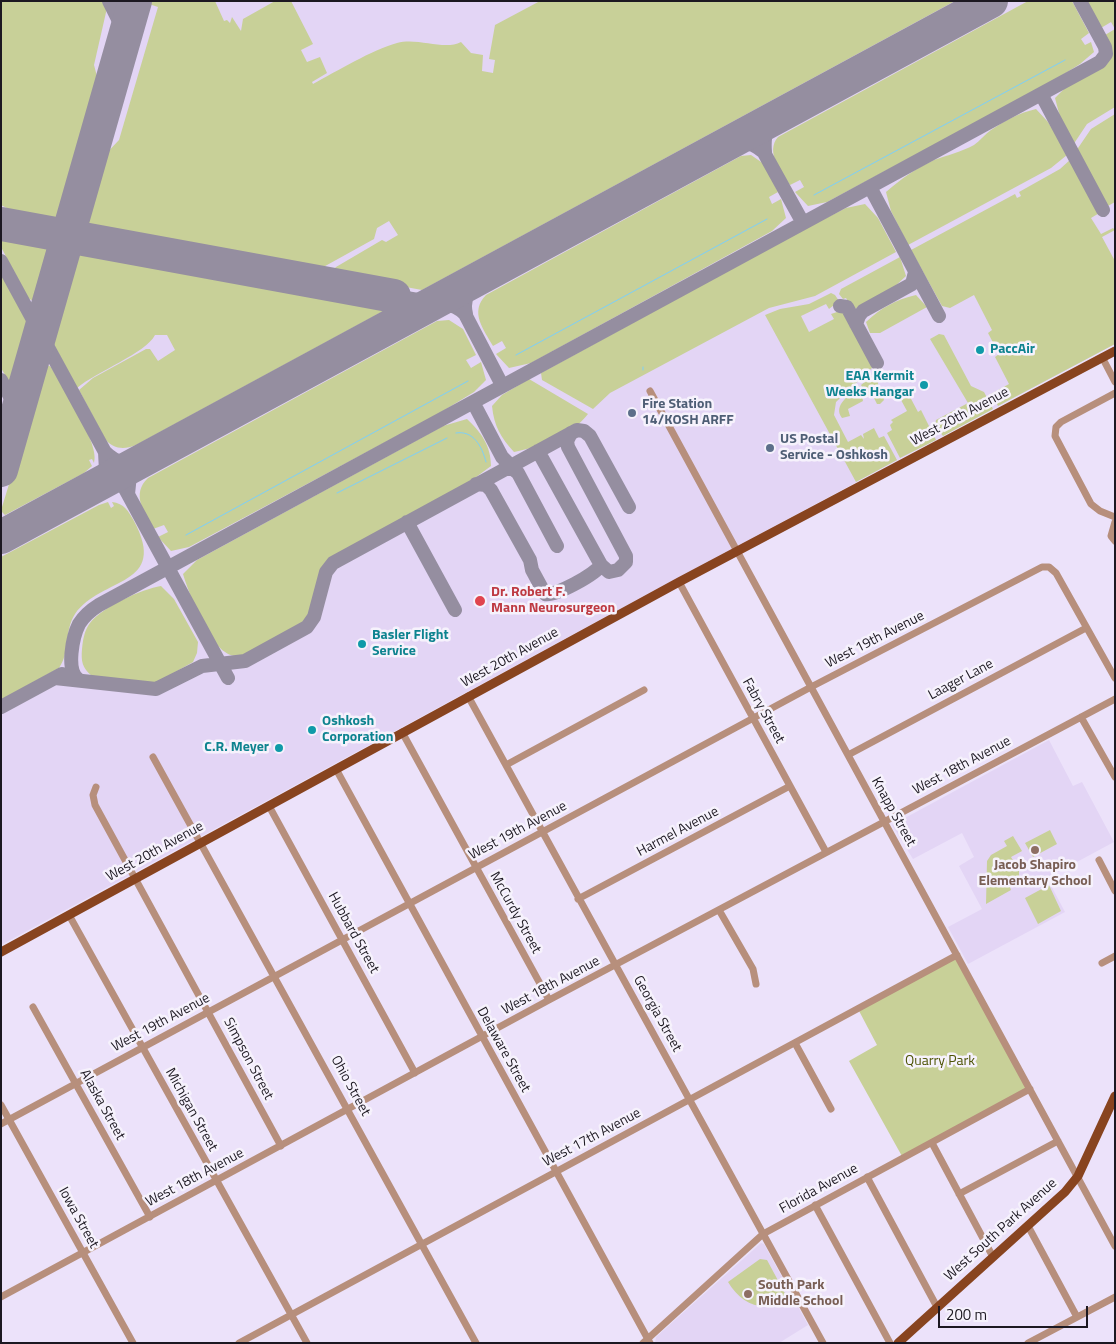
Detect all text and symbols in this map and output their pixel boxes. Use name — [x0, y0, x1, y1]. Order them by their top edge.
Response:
place label: PaccAir — [990, 342, 1035, 358]
marker: PaccAir — [974, 344, 986, 356]
place label: EAA Kermit Weeks Hangar — [826, 369, 914, 402]
marker: EAA Kermit Weeks Hangar — [918, 379, 930, 391]
street label: West 20th Avenue — [908, 384, 1012, 450]
place label: Fire Station 14/KOSH ARFF — [642, 397, 734, 430]
marker: Fire Station 14/KOSH ARFF — [626, 407, 638, 419]
place label: US Postal Service - Oshkosh — [780, 432, 888, 464]
marker: US Postal Service - Oshkosh — [764, 442, 776, 454]
place label: Dr. Robert F. Mann Neurosurgeon — [491, 585, 615, 618]
marker: Dr. Robert F. Mann Neurosurgeon — [473, 594, 487, 608]
street label: West 19th Avenue — [823, 608, 927, 672]
street label: West 20th Avenue — [458, 624, 562, 692]
place label: Basler Flight Service — [372, 628, 449, 660]
marker: Basler Flight Service — [356, 638, 368, 650]
street label: Laager Lane — [926, 656, 996, 704]
street label: Fabry Street — [738, 675, 788, 747]
place label: Oshkosh Corporation — [322, 714, 393, 746]
marker: Oshkosh Corporation — [306, 724, 318, 736]
street label: West 18th Avenue — [910, 733, 1014, 799]
place label: C.R. Meyer — [204, 740, 269, 756]
marker: C.R. Meyer — [273, 742, 285, 754]
street label: Knapp Street — [867, 775, 919, 849]
street label: West 19th Avenue — [466, 798, 570, 864]
street label: Harmel Avenue — [634, 803, 722, 861]
street label: West 20th Avenue — [103, 818, 207, 886]
marker: Jacob Shapiro Elementary School — [1029, 844, 1041, 856]
place label: Jacob Shapiro Elementary School — [978, 858, 1092, 890]
street label: McCurdy Street — [486, 869, 544, 957]
street label: Hubbard Street — [324, 890, 382, 976]
street label: West 18th Avenue — [499, 953, 603, 1019]
street label: Georgia Street — [629, 973, 685, 1055]
street label: West 19th Avenue — [109, 990, 213, 1056]
street label: Delaware Street — [473, 1004, 533, 1096]
street label: Simpson Street — [219, 1015, 277, 1103]
street label: Ohio Street — [327, 1053, 373, 1119]
park label: Quarry Park — [905, 1054, 975, 1070]
street label: Michigan Street — [161, 1066, 221, 1154]
street label: Alaska Street — [76, 1067, 128, 1143]
street label: West 17th Avenue — [540, 1105, 644, 1171]
street label: West 18th Avenue — [143, 1145, 247, 1211]
street label: Florida Avenue — [777, 1161, 861, 1217]
street label: West South Park Avenue — [941, 1175, 1061, 1285]
street label: Iowa Street — [54, 1184, 102, 1252]
place label: South Park Middle School — [758, 1278, 843, 1310]
marker: South Park Middle School — [742, 1288, 754, 1300]
scale bar — [941, 1296, 1091, 1328]
text: 200 m — [946, 1303, 987, 1326]

